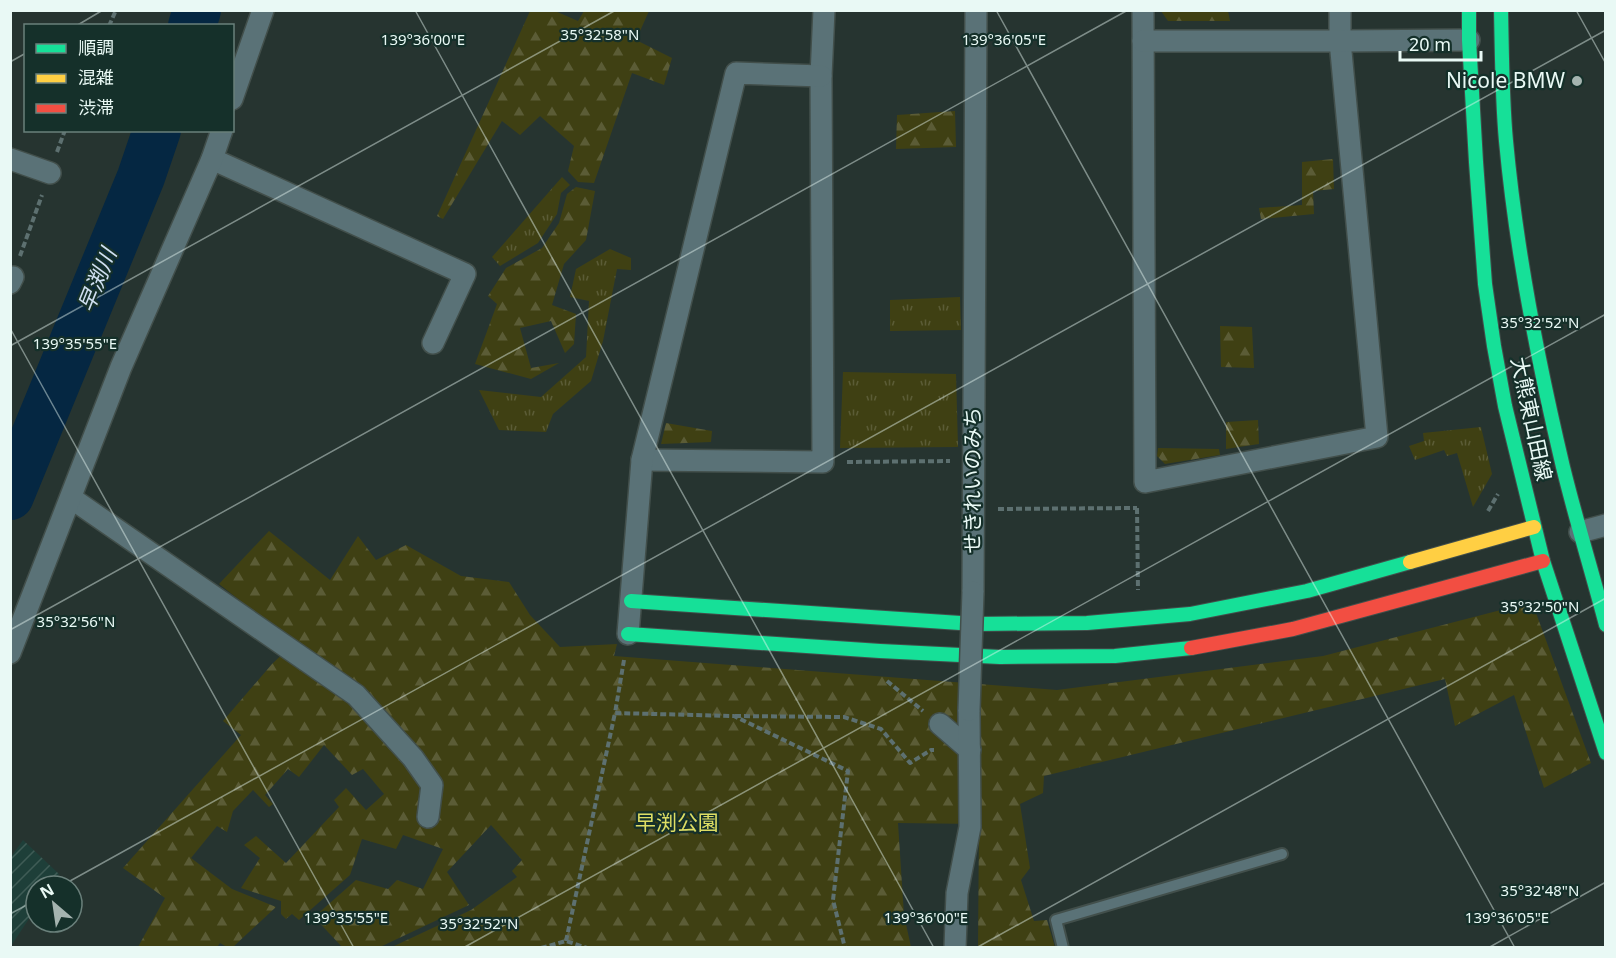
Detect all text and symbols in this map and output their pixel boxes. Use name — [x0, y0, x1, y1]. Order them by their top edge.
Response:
legend — [24, 24, 234, 132]
text: 35°32'58"N — [561, 24, 639, 44]
scale bar — [1400, 24, 1481, 62]
text: 139°36'00"E — [381, 29, 465, 49]
text: 139°36'05"E — [962, 29, 1046, 49]
text: 20 m — [1409, 32, 1451, 56]
text: 順調 — [78, 35, 114, 59]
text: 混雑 — [78, 65, 114, 89]
place label: Nicole BMW — [1446, 66, 1565, 94]
marker: Nicole BMW — [1570, 74, 1584, 88]
text: 渋滞 — [78, 95, 114, 119]
water label: 早渕川 — [70, 242, 123, 316]
text: 35°32'52"N — [1501, 312, 1579, 332]
text: 139°35'55"E — [33, 333, 117, 353]
street label: 大熊東山田線 — [1505, 354, 1559, 483]
street label: せきれいのみち — [958, 407, 986, 554]
text: 35°32'50"N — [1501, 596, 1579, 616]
text: 35°32'56"N — [37, 611, 115, 631]
park label: 早渕公園 — [635, 808, 719, 836]
north arrow — [24, 874, 84, 934]
text: N — [36, 878, 58, 904]
text: 35°32'48"N — [1501, 880, 1579, 900]
text: 139°35'55"E — [304, 907, 388, 927]
text: 139°36'00"E — [884, 907, 968, 927]
text: 139°36'05"E — [1465, 907, 1549, 927]
text: 35°32'52"N — [440, 913, 518, 933]

